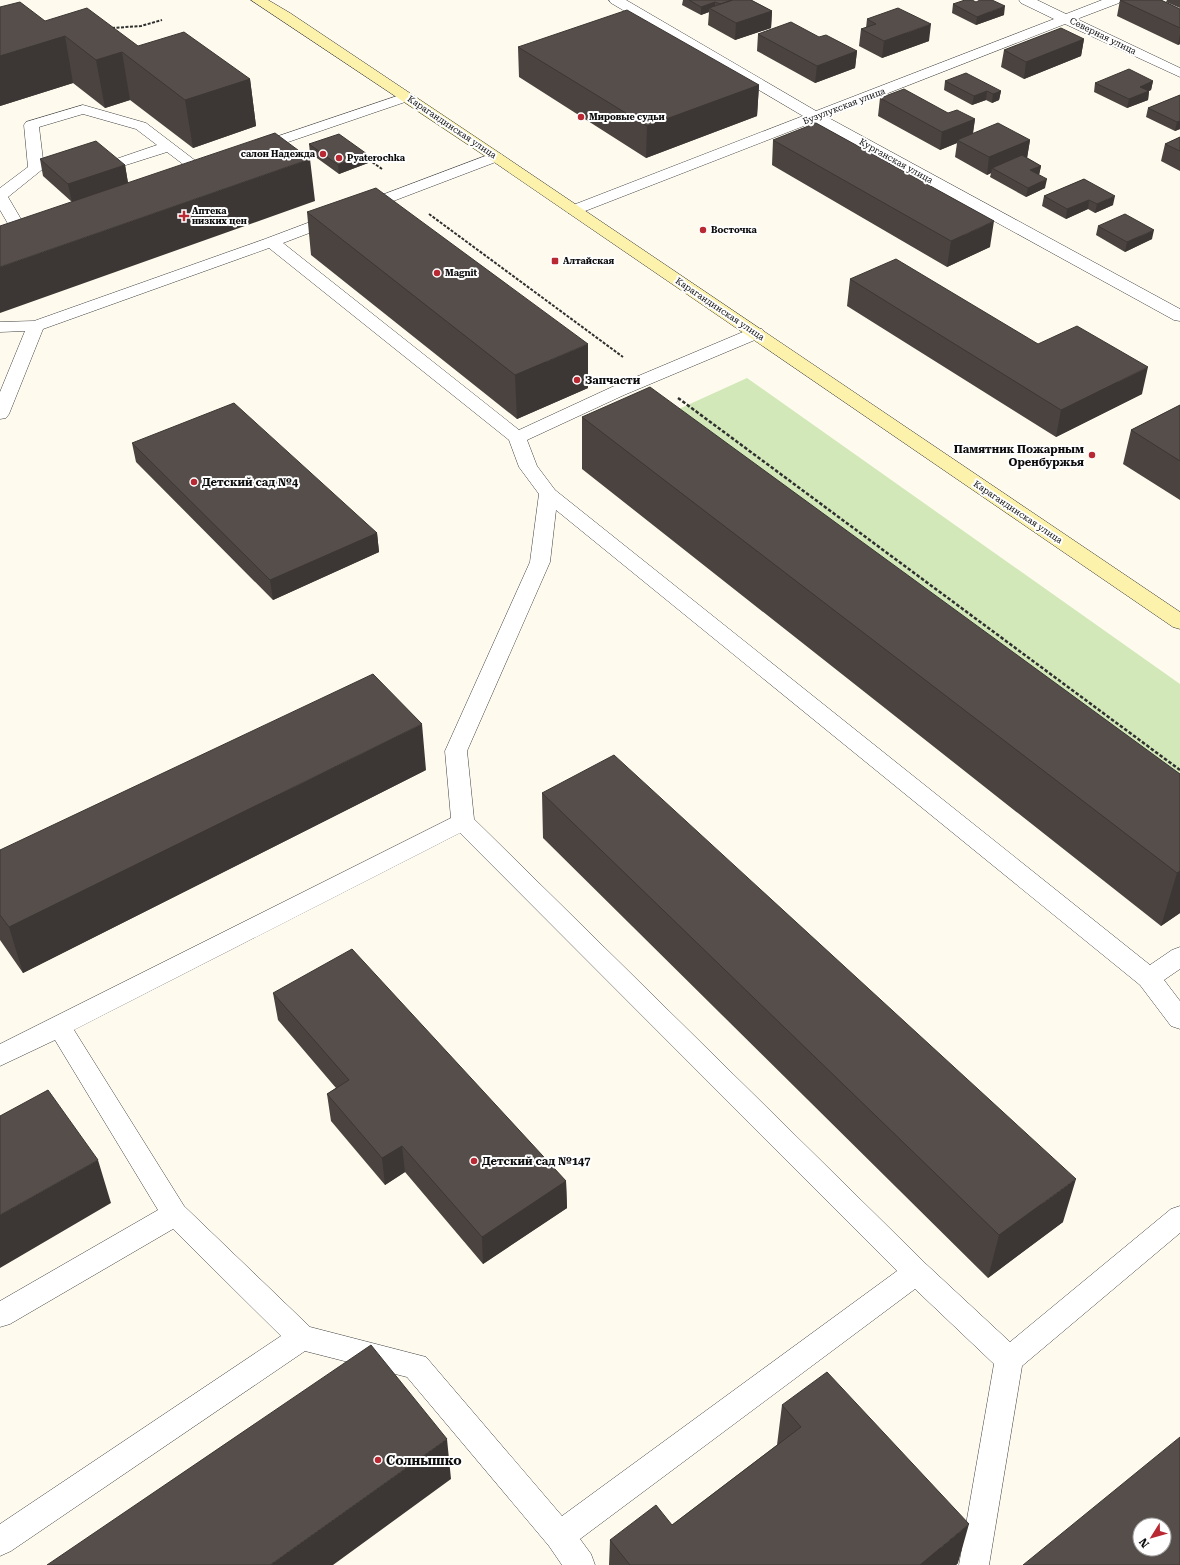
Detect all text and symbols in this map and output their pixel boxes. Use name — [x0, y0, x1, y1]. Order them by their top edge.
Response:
street label: Северная улица — [1068, 16, 1138, 57]
street label: Бузулукская улица — [801, 86, 887, 126]
street label: Карагандинская улица — [406, 94, 498, 161]
marker: Мировые судьи — [576, 112, 586, 122]
place label: Мировые судьи — [589, 112, 665, 122]
street label: Курганская улица — [857, 137, 935, 185]
place label: салон Надежда — [241, 149, 316, 159]
marker: салон Надежда — [318, 149, 328, 159]
marker: Pyaterochka — [334, 153, 344, 163]
place label: Pyaterochka — [347, 153, 406, 163]
place label: Аптека низких цен — [192, 206, 247, 226]
marker: Аптека низких цен — [179, 211, 189, 221]
marker: Восточка — [698, 225, 708, 235]
place label: Восточка — [711, 225, 757, 235]
marker: Алтайская — [550, 256, 560, 266]
place label: Алтайская — [563, 256, 615, 266]
marker: Magnit — [432, 268, 442, 278]
place label: Magnit — [445, 268, 478, 278]
street label: Карагандинская улица — [674, 276, 766, 343]
place label: Запчасти — [585, 374, 641, 387]
marker: Запчасти — [572, 375, 582, 385]
place label: Памятник Пожарным Оренбуржья — [954, 443, 1084, 469]
marker: Памятник Пожарным Оренбуржья — [1087, 450, 1097, 460]
place label: Детский сад №4 — [202, 476, 299, 489]
marker: Детский сад №4 — [189, 477, 199, 487]
street label: Карагандинская улица — [972, 479, 1064, 546]
place label: Детский сад №147 — [482, 1155, 590, 1168]
marker: Детский сад №147 — [469, 1156, 479, 1166]
place label: Солнышко — [386, 1453, 462, 1468]
marker: Солнышко — [373, 1455, 383, 1465]
north arrow — [1132, 1517, 1172, 1557]
text: N — [1136, 1535, 1152, 1550]

